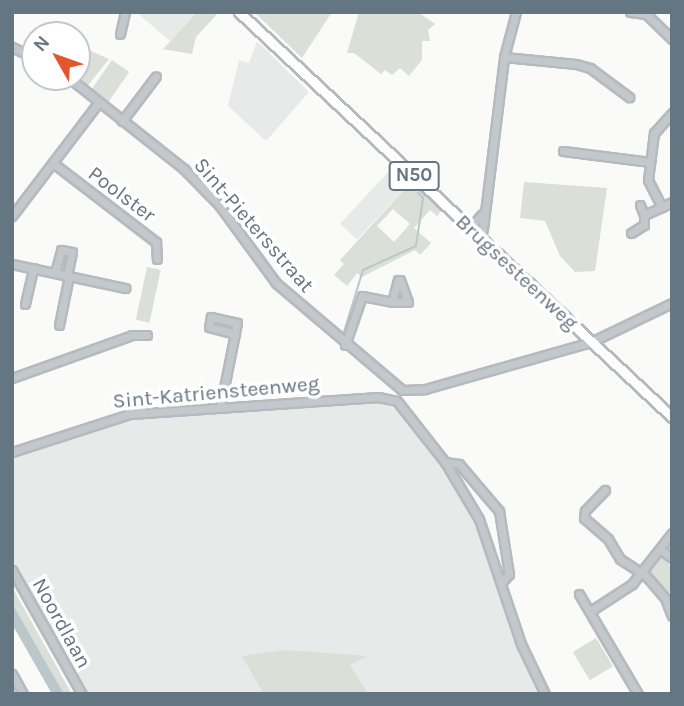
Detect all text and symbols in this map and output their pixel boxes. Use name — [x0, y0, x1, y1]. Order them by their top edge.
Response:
north arrow — [21, 21, 91, 91]
text: N — [29, 31, 54, 56]
street label: Sint-Pietersstraat — [189, 152, 319, 298]
road number: N50 — [388, 160, 440, 192]
street label: Poolster — [83, 161, 161, 227]
street label: Brugsesteenweg — [451, 209, 583, 335]
street label: Sint-Katriensteenweg — [112, 370, 320, 414]
street label: Noordlaan — [27, 574, 97, 672]

